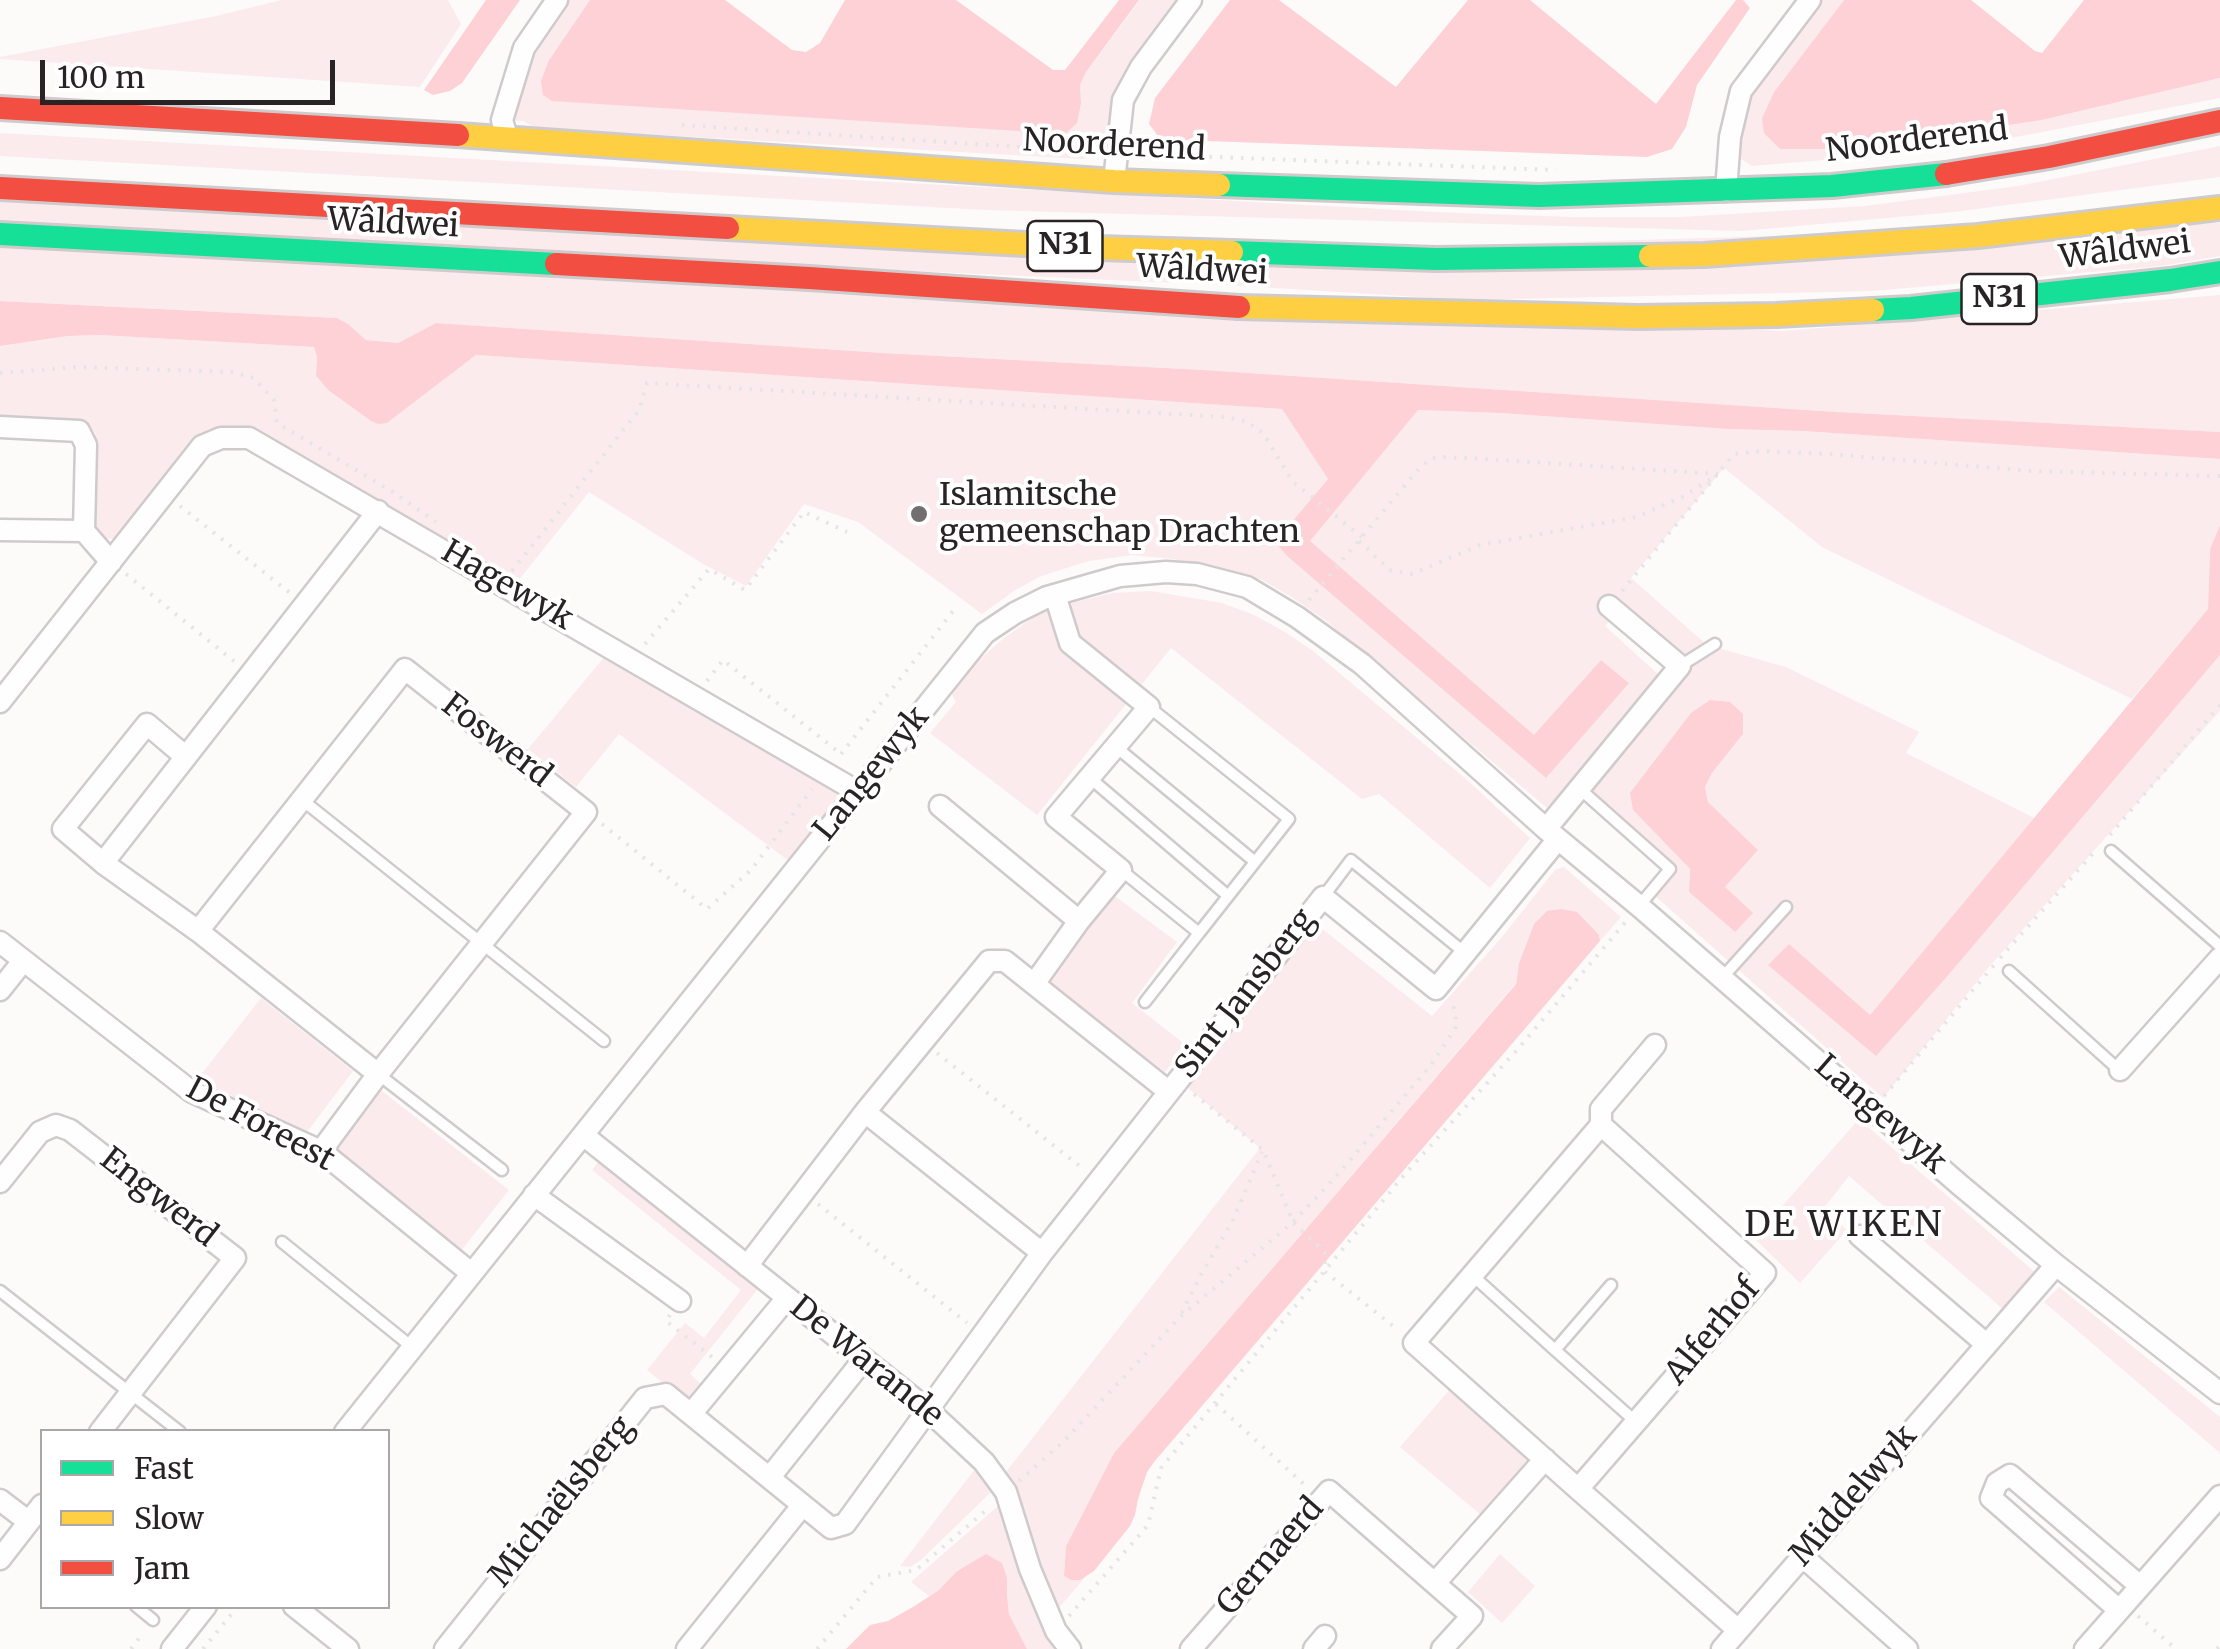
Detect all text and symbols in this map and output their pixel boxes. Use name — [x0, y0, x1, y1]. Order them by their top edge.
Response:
scale bar — [45, 40, 340, 102]
text: 100 m — [57, 58, 145, 96]
street label: Noorderend — [1824, 111, 2010, 171]
street label: Noorderend — [1022, 122, 1206, 170]
street label: Wâldwei — [326, 201, 460, 247]
road number: N31 — [1028, 221, 1102, 271]
street label: Wâldwei — [2057, 224, 2193, 278]
street label: Wâldwei — [1135, 248, 1269, 294]
road number: N31 — [1962, 274, 2036, 324]
place label: Islamitsche gemeenschap Drachten — [939, 477, 1300, 552]
marker: Islamitsche gemeenschap Drachten — [908, 503, 930, 525]
street label: Hagewyk — [435, 533, 579, 639]
street label: Foswerd — [433, 686, 559, 796]
street label: Langewyk — [806, 699, 938, 849]
street label: Sint Jansberg — [1168, 902, 1324, 1086]
street label: Langewyk — [1806, 1048, 1954, 1182]
street label: De Foreest — [179, 1070, 341, 1180]
street label: Engwerd — [92, 1140, 224, 1256]
district label: DE WIKEN — [1744, 1205, 1944, 1247]
street label: Alferhof — [1658, 1271, 1768, 1393]
street label: De Warande — [782, 1289, 950, 1435]
street label: Michaëlsberg — [482, 1409, 642, 1595]
street label: Middelwyk — [1783, 1418, 1925, 1574]
legend — [40, 1429, 390, 1609]
text: Fast — [134, 1449, 194, 1487]
street label: Gernaerd — [1210, 1490, 1332, 1624]
text: Slow — [134, 1499, 204, 1537]
text: Jam — [134, 1549, 190, 1587]

